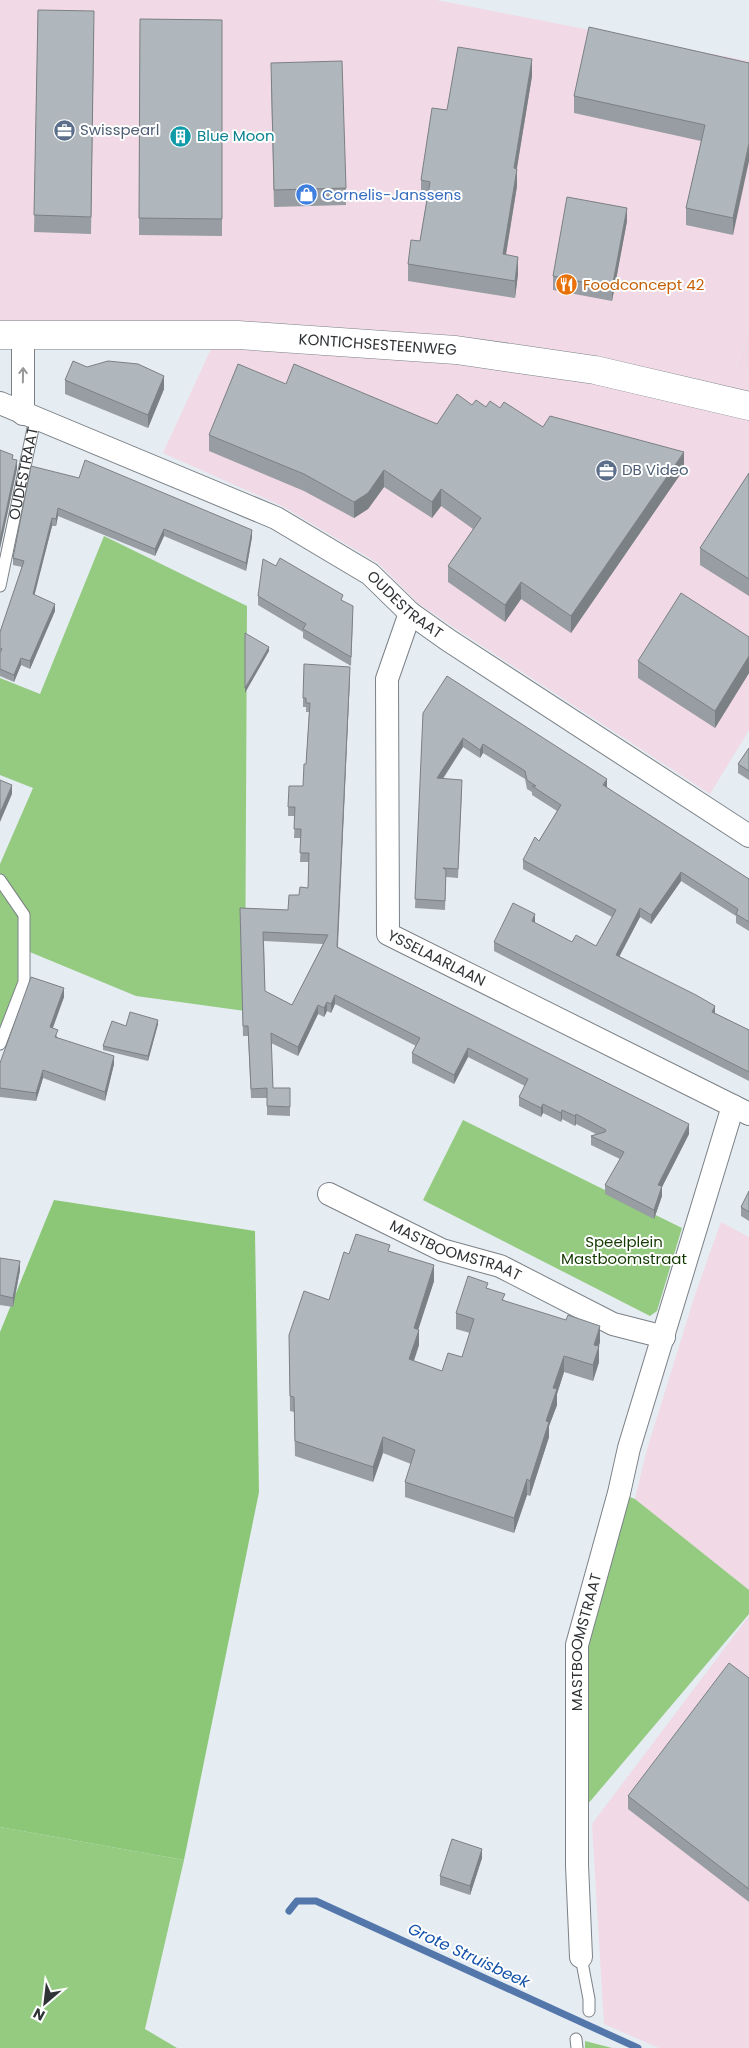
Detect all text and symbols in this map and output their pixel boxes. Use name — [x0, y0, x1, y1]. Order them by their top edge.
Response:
office icon: Swisspearl — [52, 118, 76, 142]
place label: Swisspearl — [80, 119, 159, 140]
building icon: Blue Moon — [169, 124, 193, 148]
place label: Blue Moon — [197, 125, 275, 146]
shop icon: Cornelis-Janssens — [294, 183, 318, 207]
place label: Cornelis-Janssens — [322, 184, 461, 205]
restaurant icon: Foodconcept 42 — [555, 273, 579, 297]
place label: Foodconcept 42 — [583, 274, 704, 295]
street label: KONTICHSESTEENWEG — [298, 328, 458, 360]
one-way arrow — [18, 367, 28, 383]
street label: OUDESTRAAT — [3, 425, 43, 522]
office icon: DB Video — [594, 458, 618, 482]
place label: DB Video — [622, 459, 689, 480]
street label: OUDESTRAAT — [362, 566, 447, 643]
street label: YSSELAARLAAN — [384, 924, 489, 991]
street label: MASTBOOMSTRAAT — [386, 1215, 525, 1285]
park label: Speelplein Mastboomstraat — [561, 1231, 687, 1269]
street label: MASTBOOMSTRAAT — [565, 1571, 606, 1711]
water label: Grote Struisbeek — [404, 1917, 534, 1994]
north arrow — [20, 1978, 70, 2028]
text: N — [30, 2003, 48, 2026]

